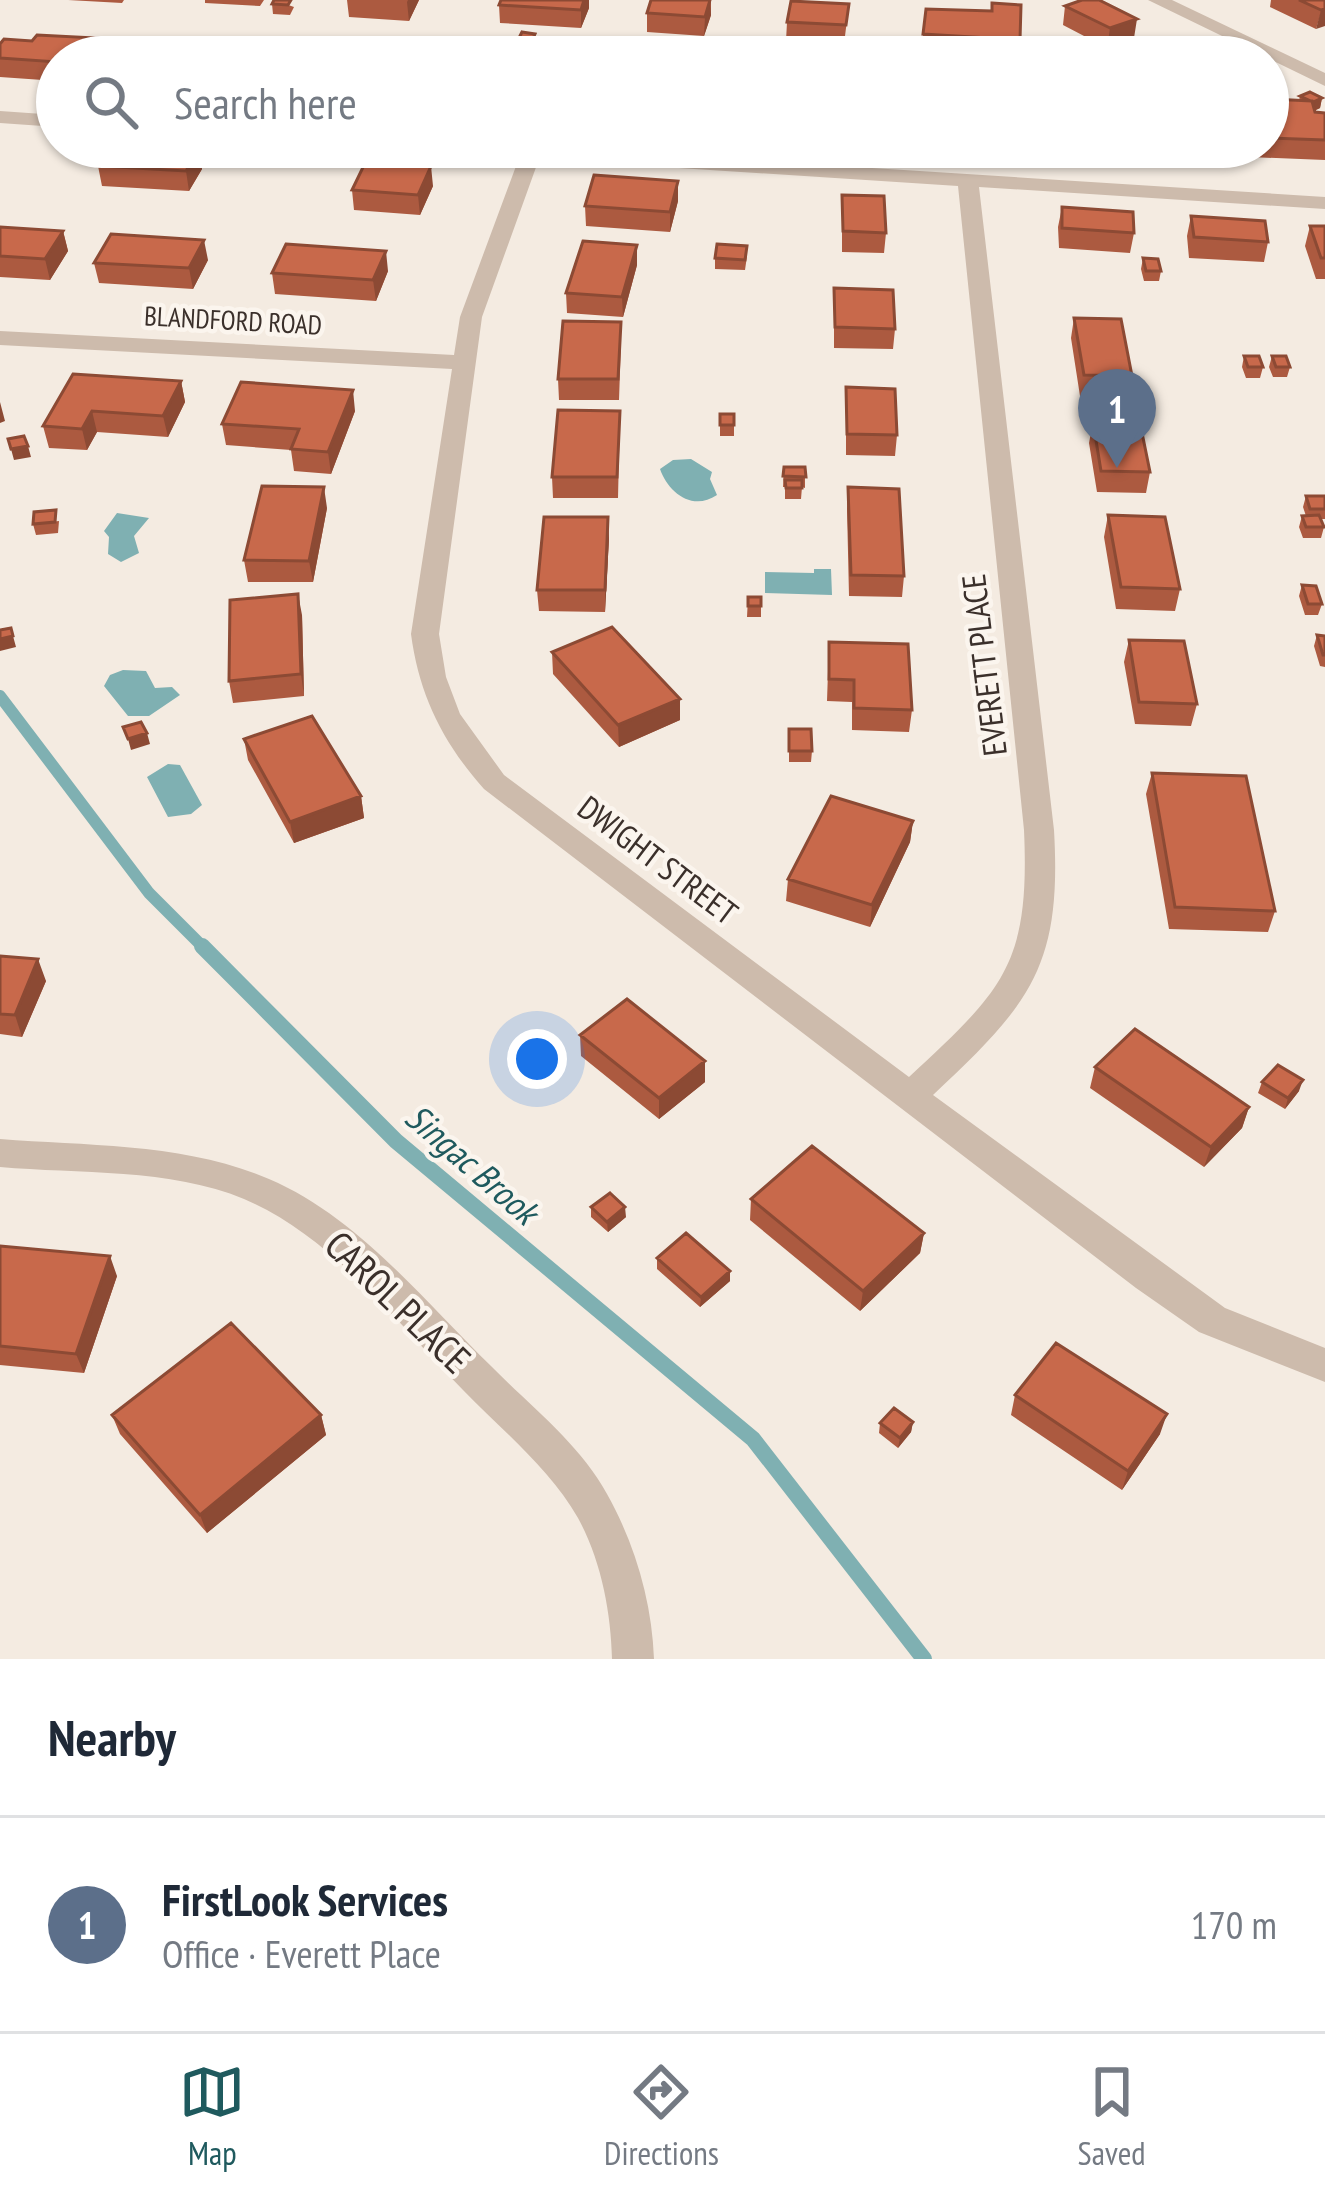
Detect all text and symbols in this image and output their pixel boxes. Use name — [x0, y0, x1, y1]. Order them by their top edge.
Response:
search box — [36, 36, 1289, 168]
icon: search — [78, 69, 144, 135]
text: Search here — [174, 73, 357, 131]
street label: BLANDFORD ROAD — [143, 298, 323, 342]
pin: 1 — [1078, 369, 1156, 468]
street label: EVERETT PLACE — [951, 572, 1016, 758]
street label: DWIGHT STREET — [570, 786, 747, 934]
your location — [507, 1029, 567, 1089]
water label: Singac Brook — [396, 1093, 551, 1237]
street label: CAROL PLACE — [315, 1219, 482, 1384]
text: Nearby — [48, 1704, 176, 1770]
text: FirstLook Services — [162, 1870, 448, 1928]
text: 1 — [78, 1899, 96, 1950]
text: 170 m — [1191, 1899, 1277, 1950]
text: Office · Everett Place — [162, 1928, 441, 1979]
tab: Map — [179, 2059, 245, 2174]
tab: Directions — [604, 2059, 719, 2174]
tab: Saved — [1078, 2059, 1146, 2174]

